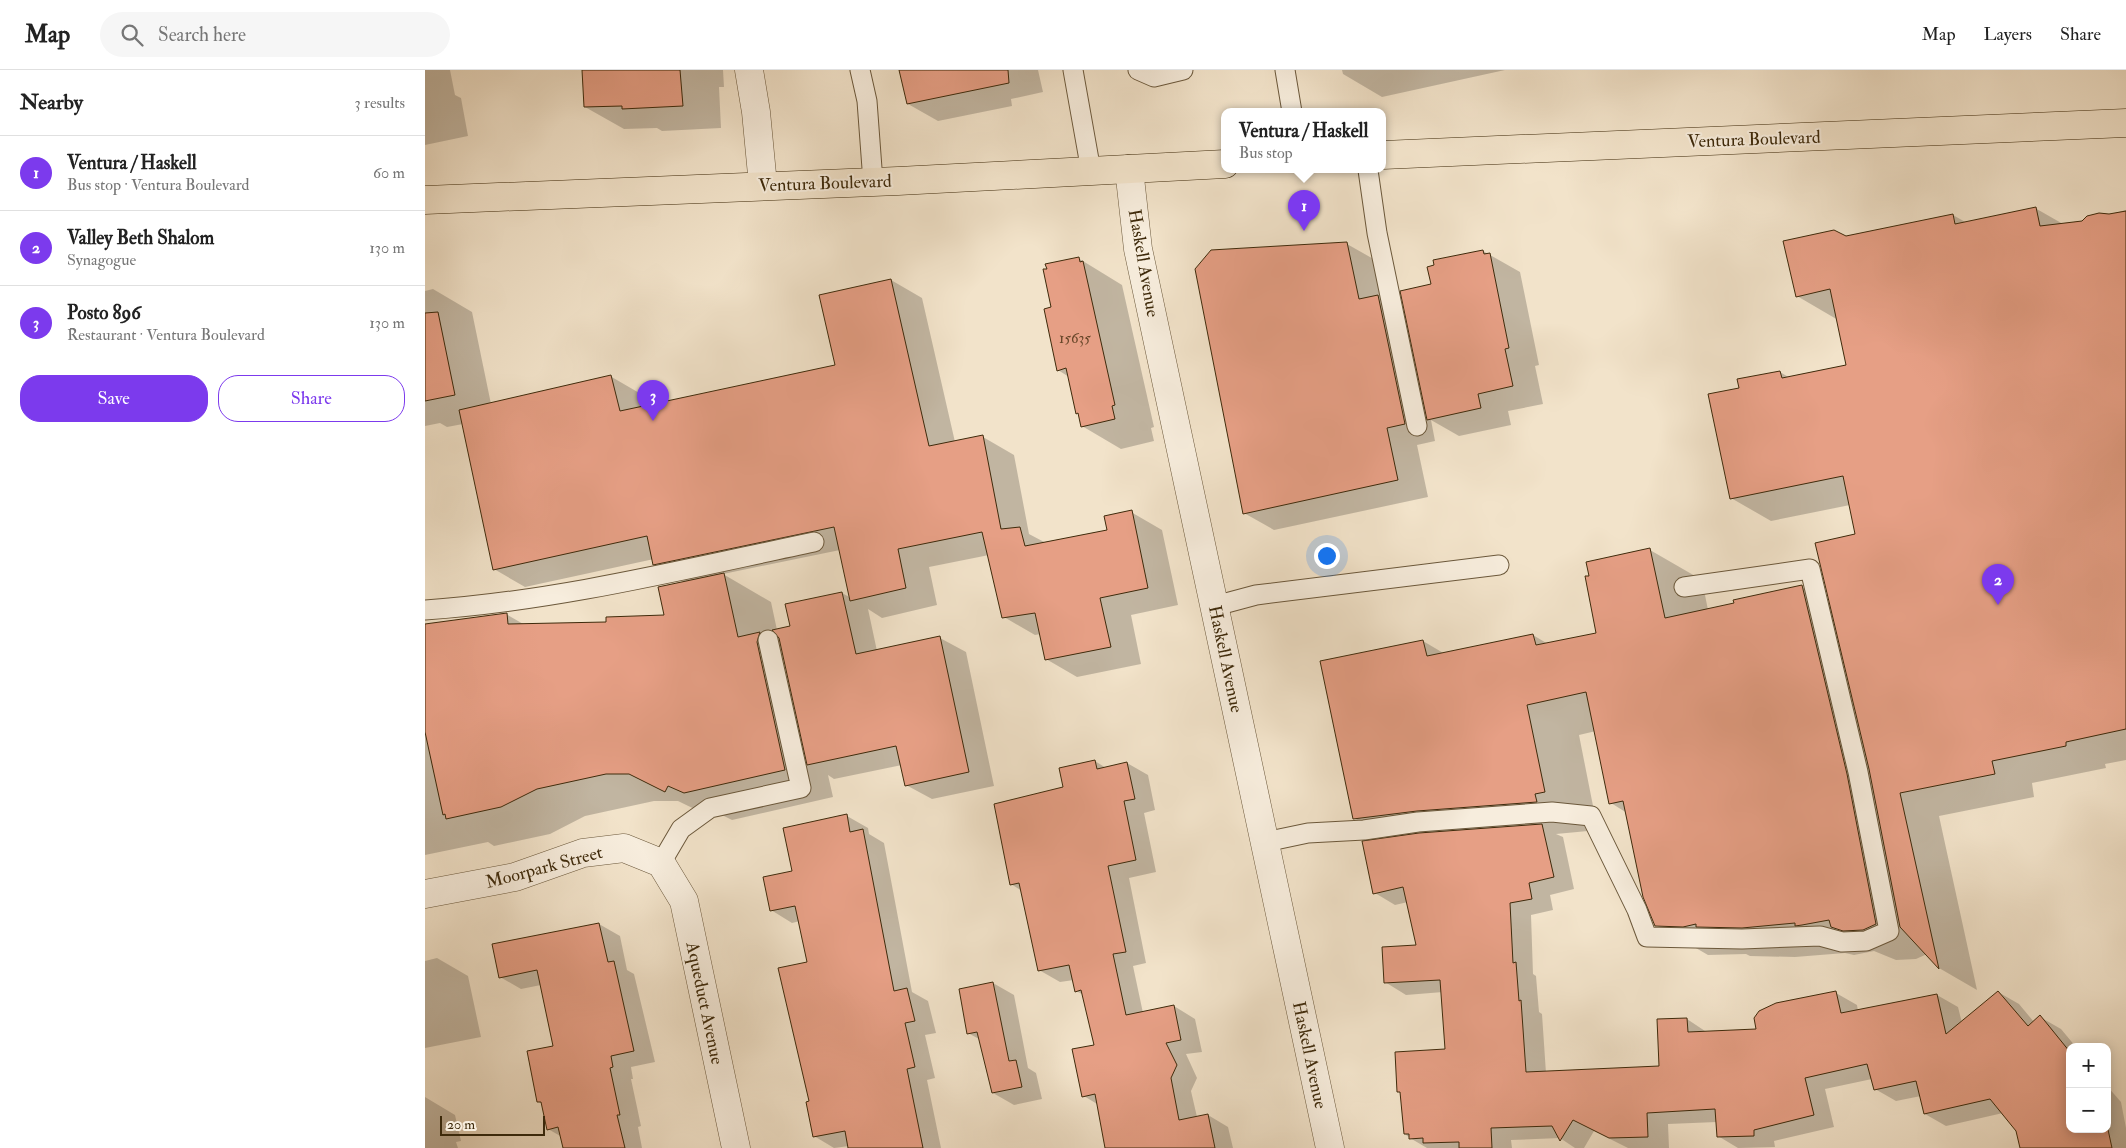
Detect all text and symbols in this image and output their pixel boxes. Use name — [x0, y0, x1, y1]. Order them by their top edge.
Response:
search box — [100, 12, 450, 57]
text: Map — [25, 19, 70, 50]
icon: search — [118, 21, 146, 49]
text: Search here — [158, 23, 246, 47]
text: Map — [1922, 23, 1956, 46]
text: Layers — [1984, 23, 2032, 46]
text: Share — [2060, 23, 2101, 46]
text: Nearby — [20, 89, 83, 116]
text: 3 results — [354, 93, 405, 113]
popup — [1221, 108, 1386, 173]
text: Ventura / Haskell — [1239, 119, 1368, 143]
street label: Ventura Boulevard — [1687, 126, 1821, 153]
text: Bus stop — [1239, 143, 1293, 163]
text: Ventura / Haskell — [67, 151, 197, 175]
text: 1 — [33, 163, 39, 183]
text: 60 m — [373, 163, 405, 183]
street label: Ventura Boulevard — [758, 170, 892, 197]
text: Bus stop · Ventura Boulevard — [67, 175, 249, 195]
pin: 1 — [1288, 190, 1320, 231]
street label: Haskell Avenue — [1123, 207, 1164, 319]
text: Valley Beth Shalom — [67, 226, 214, 250]
text: 2 — [32, 238, 40, 258]
text: 130 m — [369, 238, 405, 258]
text: Synagogue — [67, 250, 136, 270]
text: Posto 896 — [67, 301, 141, 325]
text: 3 — [33, 313, 39, 333]
text: 130 m — [369, 313, 405, 333]
text: Restaurant · Ventura Boulevard — [67, 325, 265, 345]
house number: 15635 — [1059, 329, 1091, 348]
button: Save — [20, 375, 208, 422]
button: Share — [218, 375, 405, 422]
pin: 3 — [637, 380, 669, 421]
your location — [1314, 543, 1340, 569]
pin: 2 — [1982, 564, 2014, 605]
street label: Haskell Avenue — [1203, 603, 1248, 715]
street label: Moorpark Street — [483, 841, 605, 894]
street label: Aqueduct Avenue — [680, 939, 729, 1067]
street label: Haskell Avenue — [1287, 999, 1332, 1111]
map controls — [2066, 1043, 2111, 1133]
button: + — [2066, 1043, 2111, 1088]
button: − — [2066, 1088, 2111, 1133]
scale bar — [440, 1113, 545, 1136]
text: 20 m — [447, 1116, 475, 1133]

